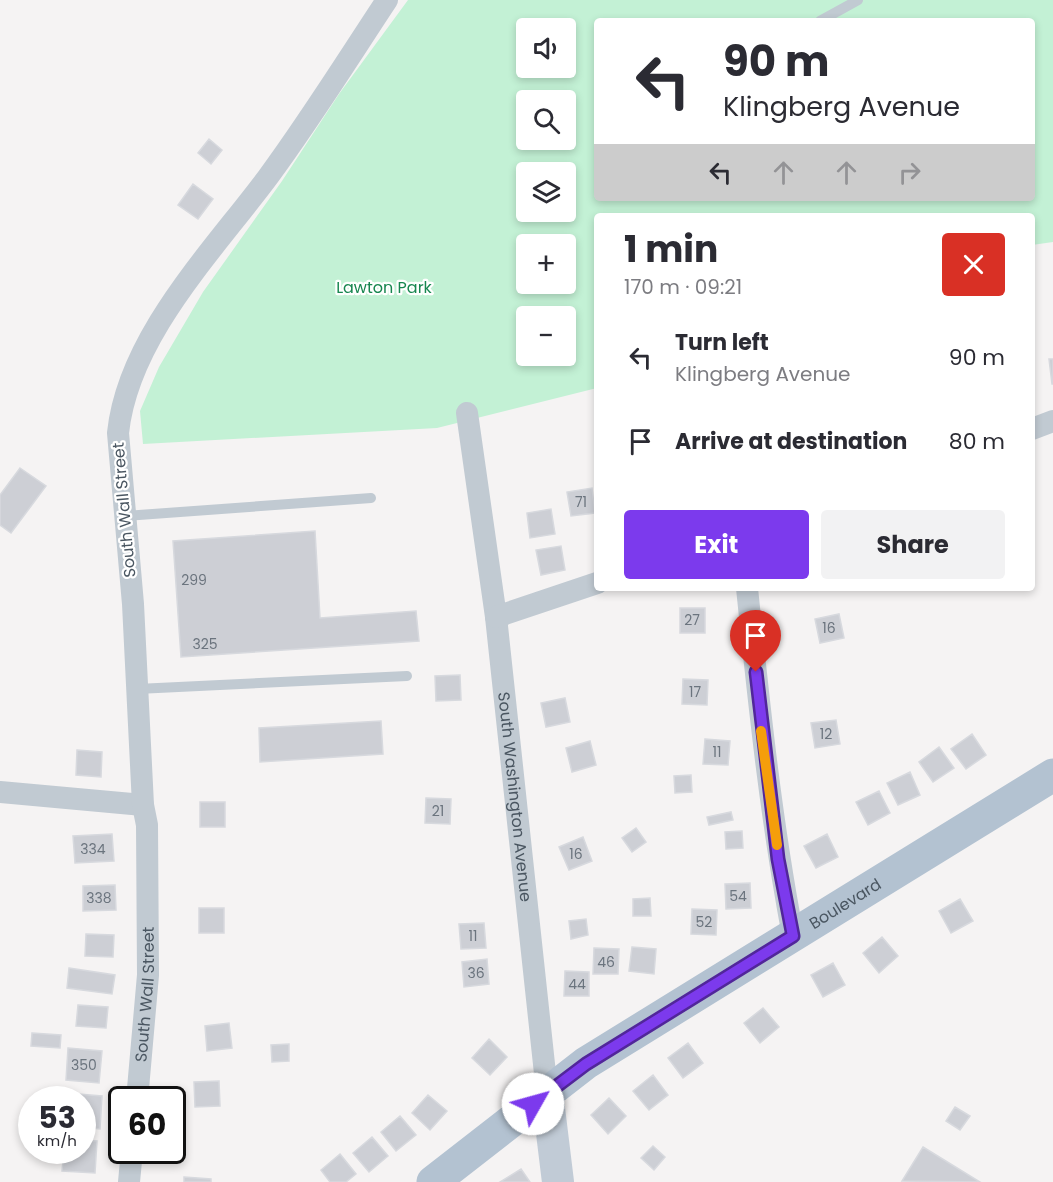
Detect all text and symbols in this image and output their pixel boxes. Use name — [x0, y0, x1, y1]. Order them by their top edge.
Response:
map controls — [516, 18, 576, 366]
button: sound — [516, 18, 576, 78]
text: 90 m — [723, 32, 830, 91]
icon: left — [624, 42, 702, 120]
text: Klingberg Avenue — [723, 88, 960, 125]
button: search — [516, 90, 576, 150]
icon: left — [704, 156, 737, 189]
icon: ahead — [767, 156, 800, 189]
icon: ahead — [830, 156, 863, 189]
icon: right — [893, 156, 926, 189]
button: layers — [516, 162, 576, 222]
text: 1 min — [624, 224, 718, 275]
button: close — [942, 233, 1005, 296]
button: + — [516, 234, 576, 294]
text: 170 m · 09:21 — [624, 273, 742, 301]
park label: Lawton Park — [336, 276, 433, 299]
button: − — [516, 306, 576, 366]
text: Turn left — [675, 327, 769, 358]
icon: left — [624, 341, 657, 374]
text: 90 m — [949, 342, 1005, 373]
text: Klingberg Avenue — [675, 360, 850, 388]
icon: arrive — [624, 425, 657, 458]
text: Arrive at destination — [675, 426, 907, 457]
text: 80 m — [949, 426, 1005, 457]
street label: South Wall Street — [107, 441, 141, 579]
house number: 71 — [575, 492, 587, 512]
button: Exit — [624, 510, 809, 579]
button: Share — [821, 510, 1005, 579]
house number: 299 — [181, 570, 207, 590]
house number: 27 — [684, 610, 700, 630]
pin — [730, 610, 781, 672]
house number: 16 — [822, 618, 836, 638]
icon: arrive — [739, 619, 772, 652]
house number: 325 — [192, 634, 218, 654]
house number: 17 — [689, 682, 701, 702]
street label: South Washington Avenue — [493, 691, 538, 903]
house number: 12 — [820, 724, 832, 744]
house number: 11 — [713, 742, 721, 762]
house number: 21 — [432, 801, 444, 821]
house number: 334 — [80, 839, 106, 859]
house number: 16 — [569, 844, 583, 864]
street label: Boulevard — [804, 872, 885, 934]
house number: 54 — [729, 886, 747, 906]
house number: 338 — [86, 888, 112, 908]
house number: 52 — [696, 912, 712, 932]
street label: South Wall Street — [129, 926, 160, 1063]
house number: 11 — [469, 926, 477, 946]
house number: 46 — [597, 952, 615, 972]
house number: 36 — [467, 963, 485, 983]
house number: 44 — [568, 974, 586, 994]
house number: 350 — [71, 1055, 97, 1075]
position arrow — [501, 1072, 565, 1136]
speed limit sign: 60 — [108, 1086, 186, 1164]
text: 53 — [38, 1096, 76, 1139]
text: km/h — [37, 1130, 77, 1151]

